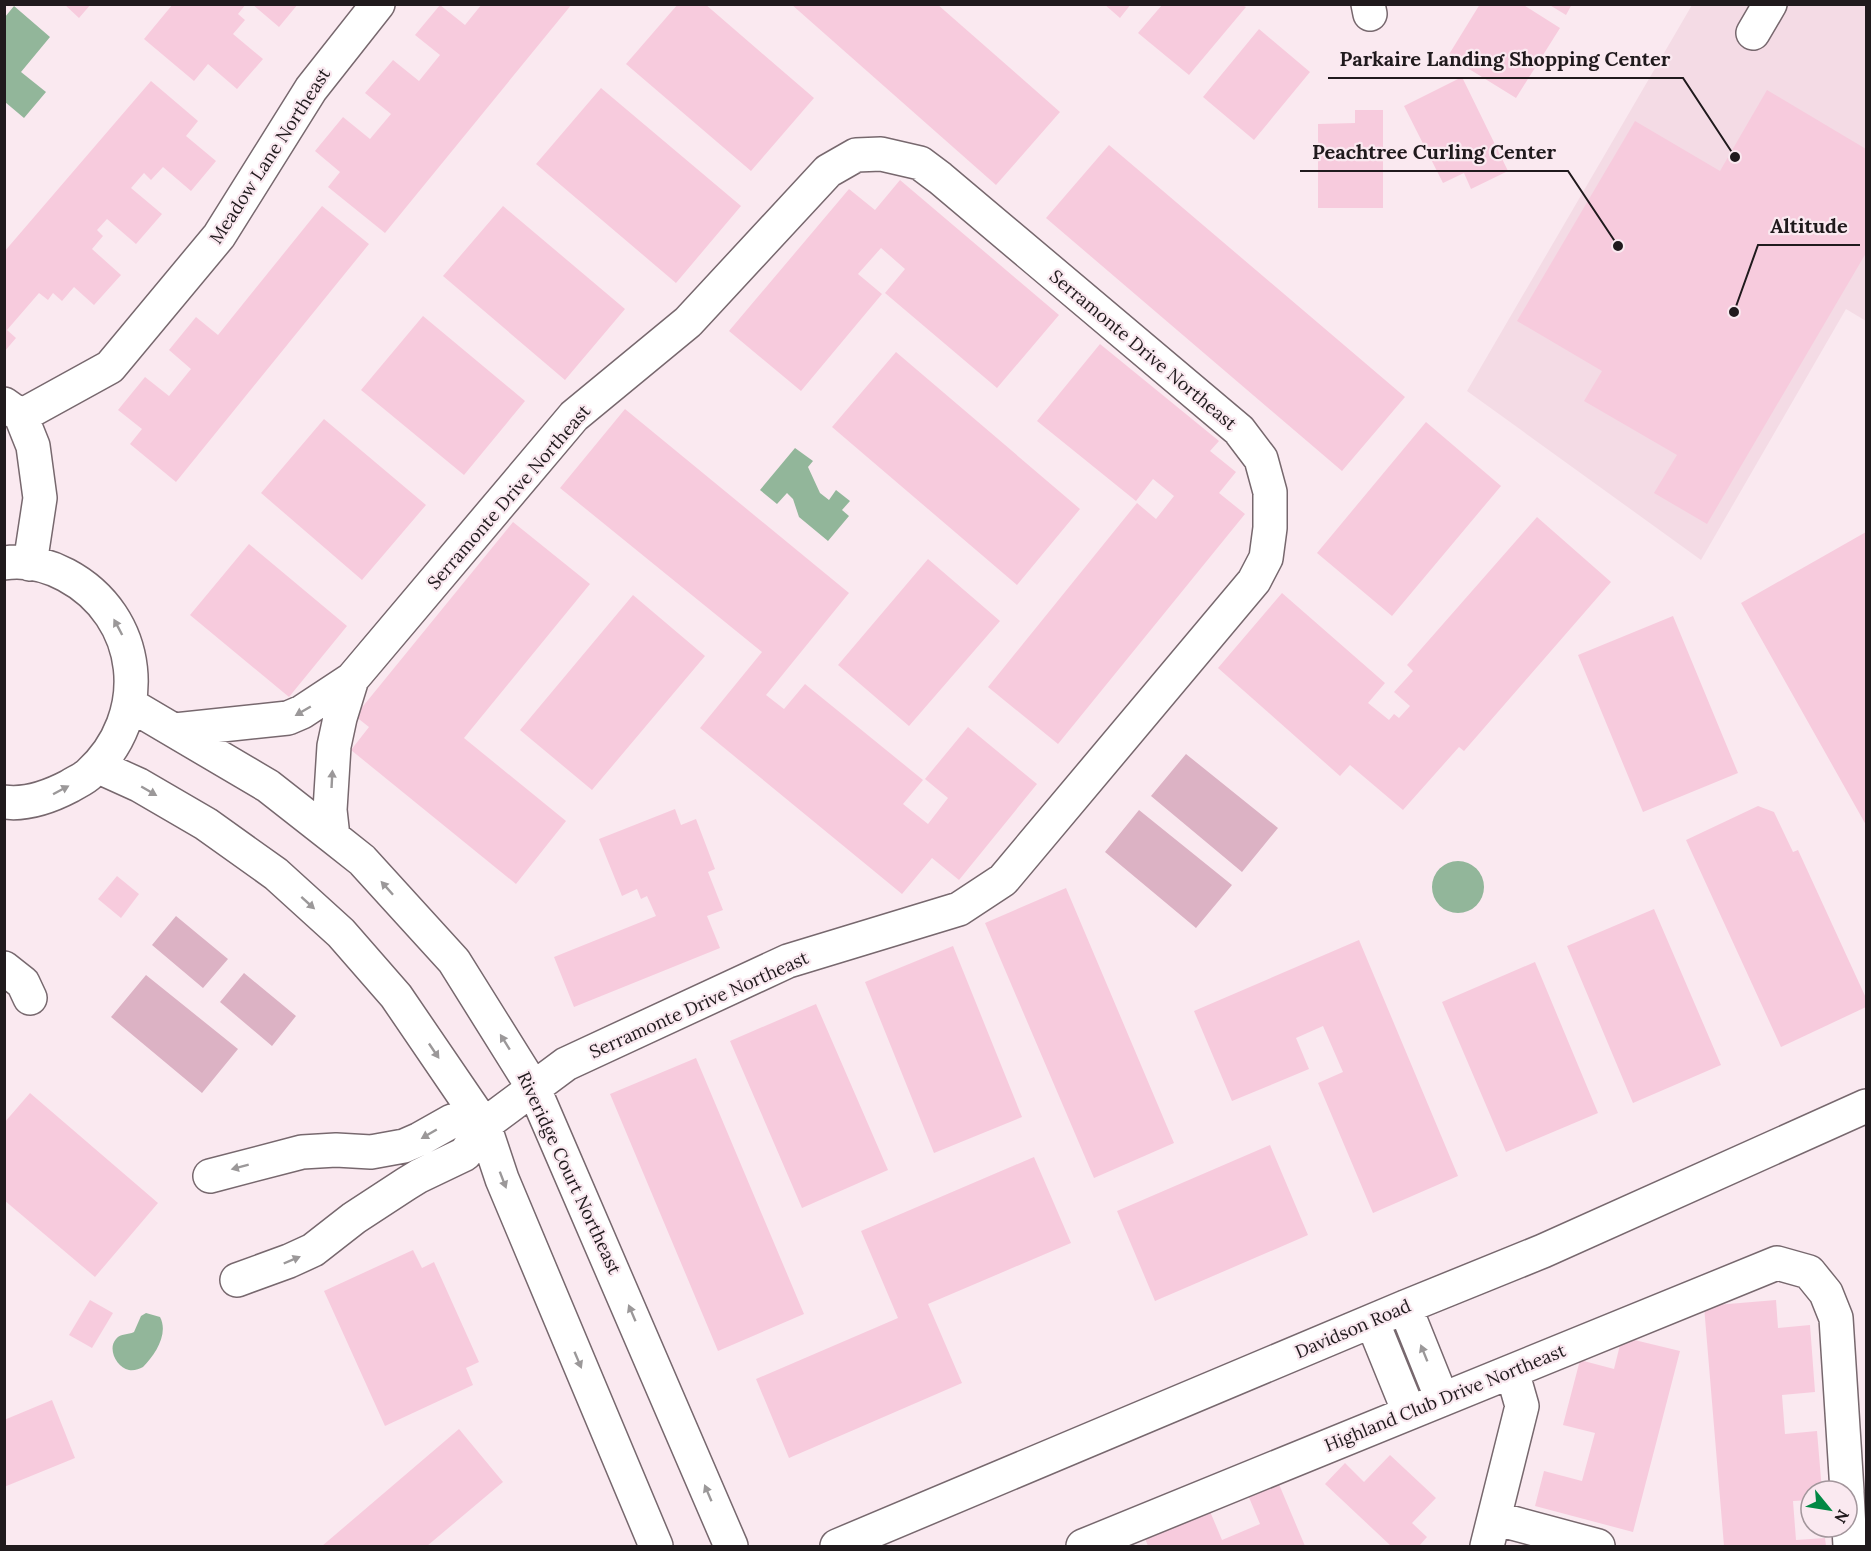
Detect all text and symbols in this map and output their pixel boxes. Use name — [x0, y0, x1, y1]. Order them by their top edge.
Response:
callout: Parkaire Landing Shopping Center — [1328, 40, 1683, 78]
text: Parkaire Landing Shopping Center — [1340, 46, 1671, 71]
street label: Meadow Lane Northeast — [204, 63, 335, 248]
callout: Peachtree Curling Center — [1300, 133, 1568, 171]
text: Peachtree Curling Center — [1312, 139, 1556, 164]
callout: Altitude — [1758, 207, 1860, 245]
text: Altitude — [1770, 213, 1848, 238]
street label: Serramonte Drive Northeast — [1045, 265, 1242, 435]
street label: Serramonte Drive Northeast — [422, 400, 595, 594]
one-way arrow — [113, 618, 123, 635]
one-way arrow — [295, 705, 311, 716]
one-way arrow — [328, 769, 337, 788]
one-way arrow — [53, 785, 70, 795]
one-way arrow — [141, 786, 158, 796]
one-way arrow — [380, 880, 394, 895]
one-way arrow — [300, 896, 315, 909]
street label: Serramonte Drive Northeast — [586, 946, 812, 1063]
one-way arrow — [499, 1034, 510, 1050]
one-way arrow — [428, 1043, 439, 1059]
street label: Riveridge Court Northeast — [512, 1068, 627, 1278]
one-way arrow — [420, 1129, 437, 1139]
one-way arrow — [231, 1163, 249, 1173]
one-way arrow — [499, 1171, 508, 1189]
one-way arrow — [283, 1255, 301, 1265]
street label: Davidson Road — [1291, 1294, 1414, 1363]
one-way arrow — [627, 1304, 636, 1322]
street label: Highland Club Drive Northeast — [1321, 1339, 1569, 1457]
one-way arrow — [1419, 1344, 1428, 1362]
one-way arrow — [574, 1351, 583, 1369]
north arrow — [1799, 1479, 1859, 1539]
one-way arrow — [703, 1483, 713, 1501]
text: N — [1830, 1506, 1854, 1527]

